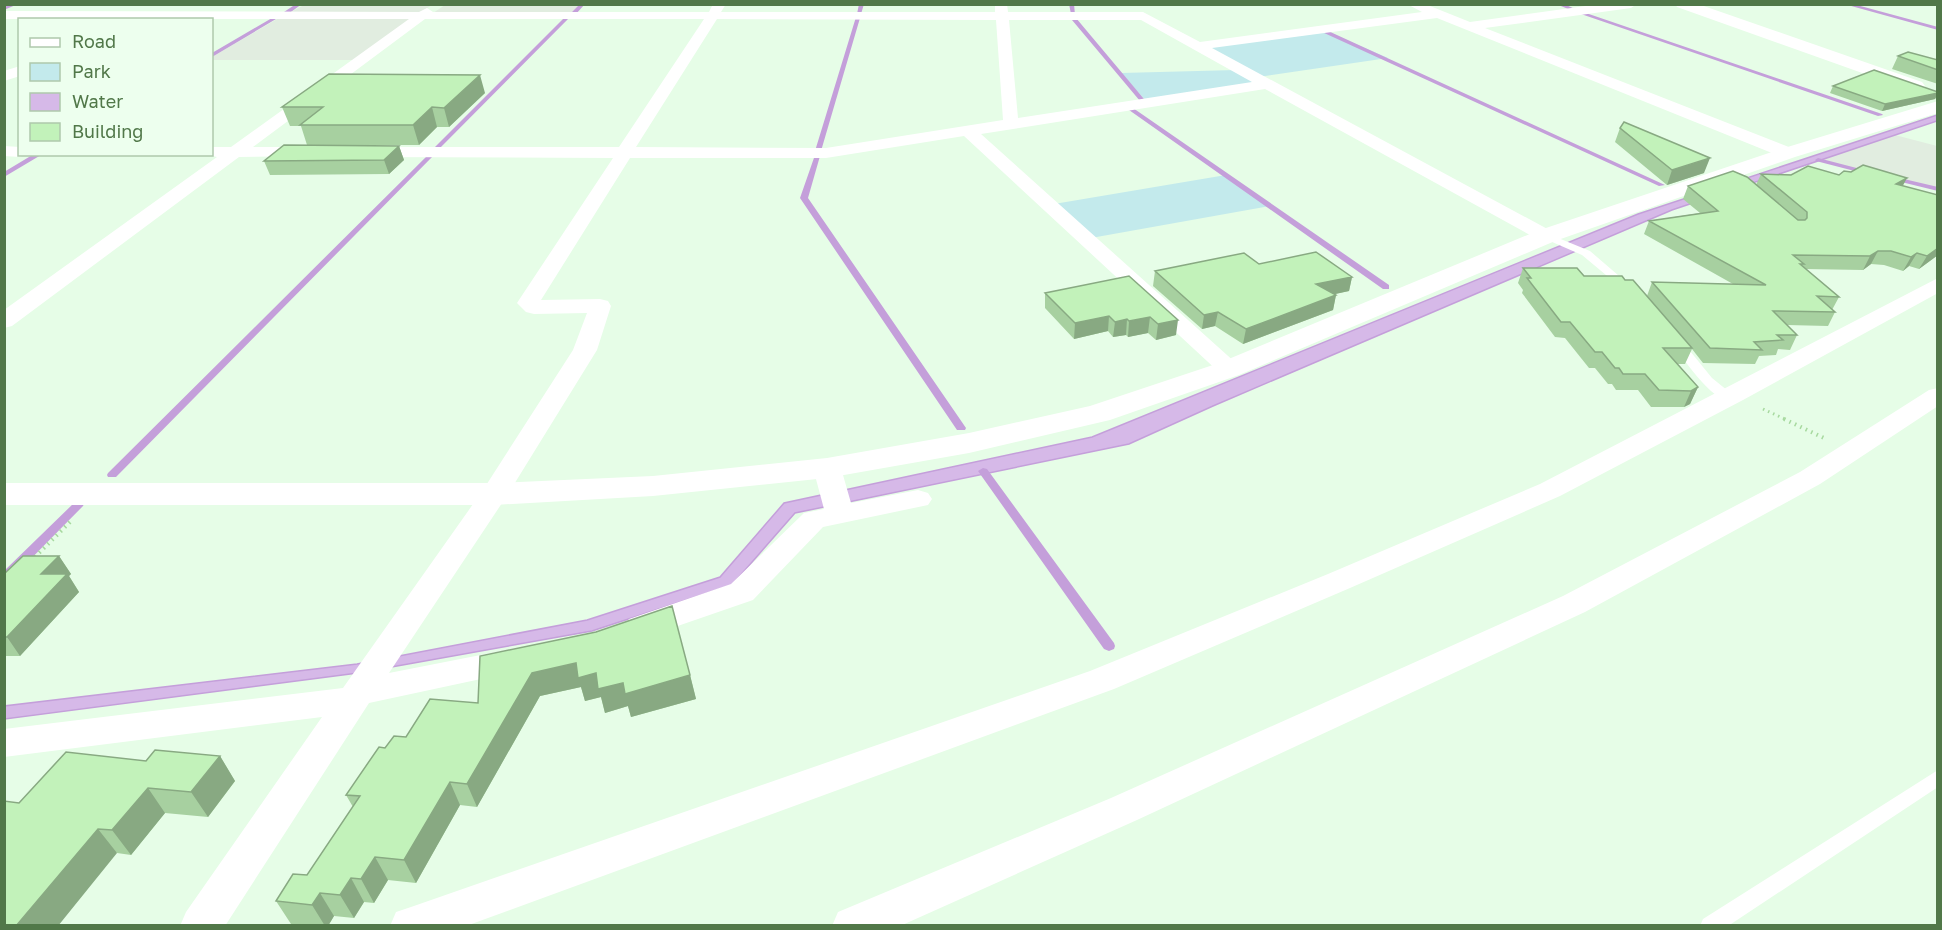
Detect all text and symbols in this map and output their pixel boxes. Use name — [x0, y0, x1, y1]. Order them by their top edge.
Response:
legend — [18, 18, 213, 156]
text: Road — [72, 30, 116, 52]
text: Park — [72, 60, 111, 82]
text: Water — [72, 90, 123, 112]
text: Building — [72, 120, 143, 142]

